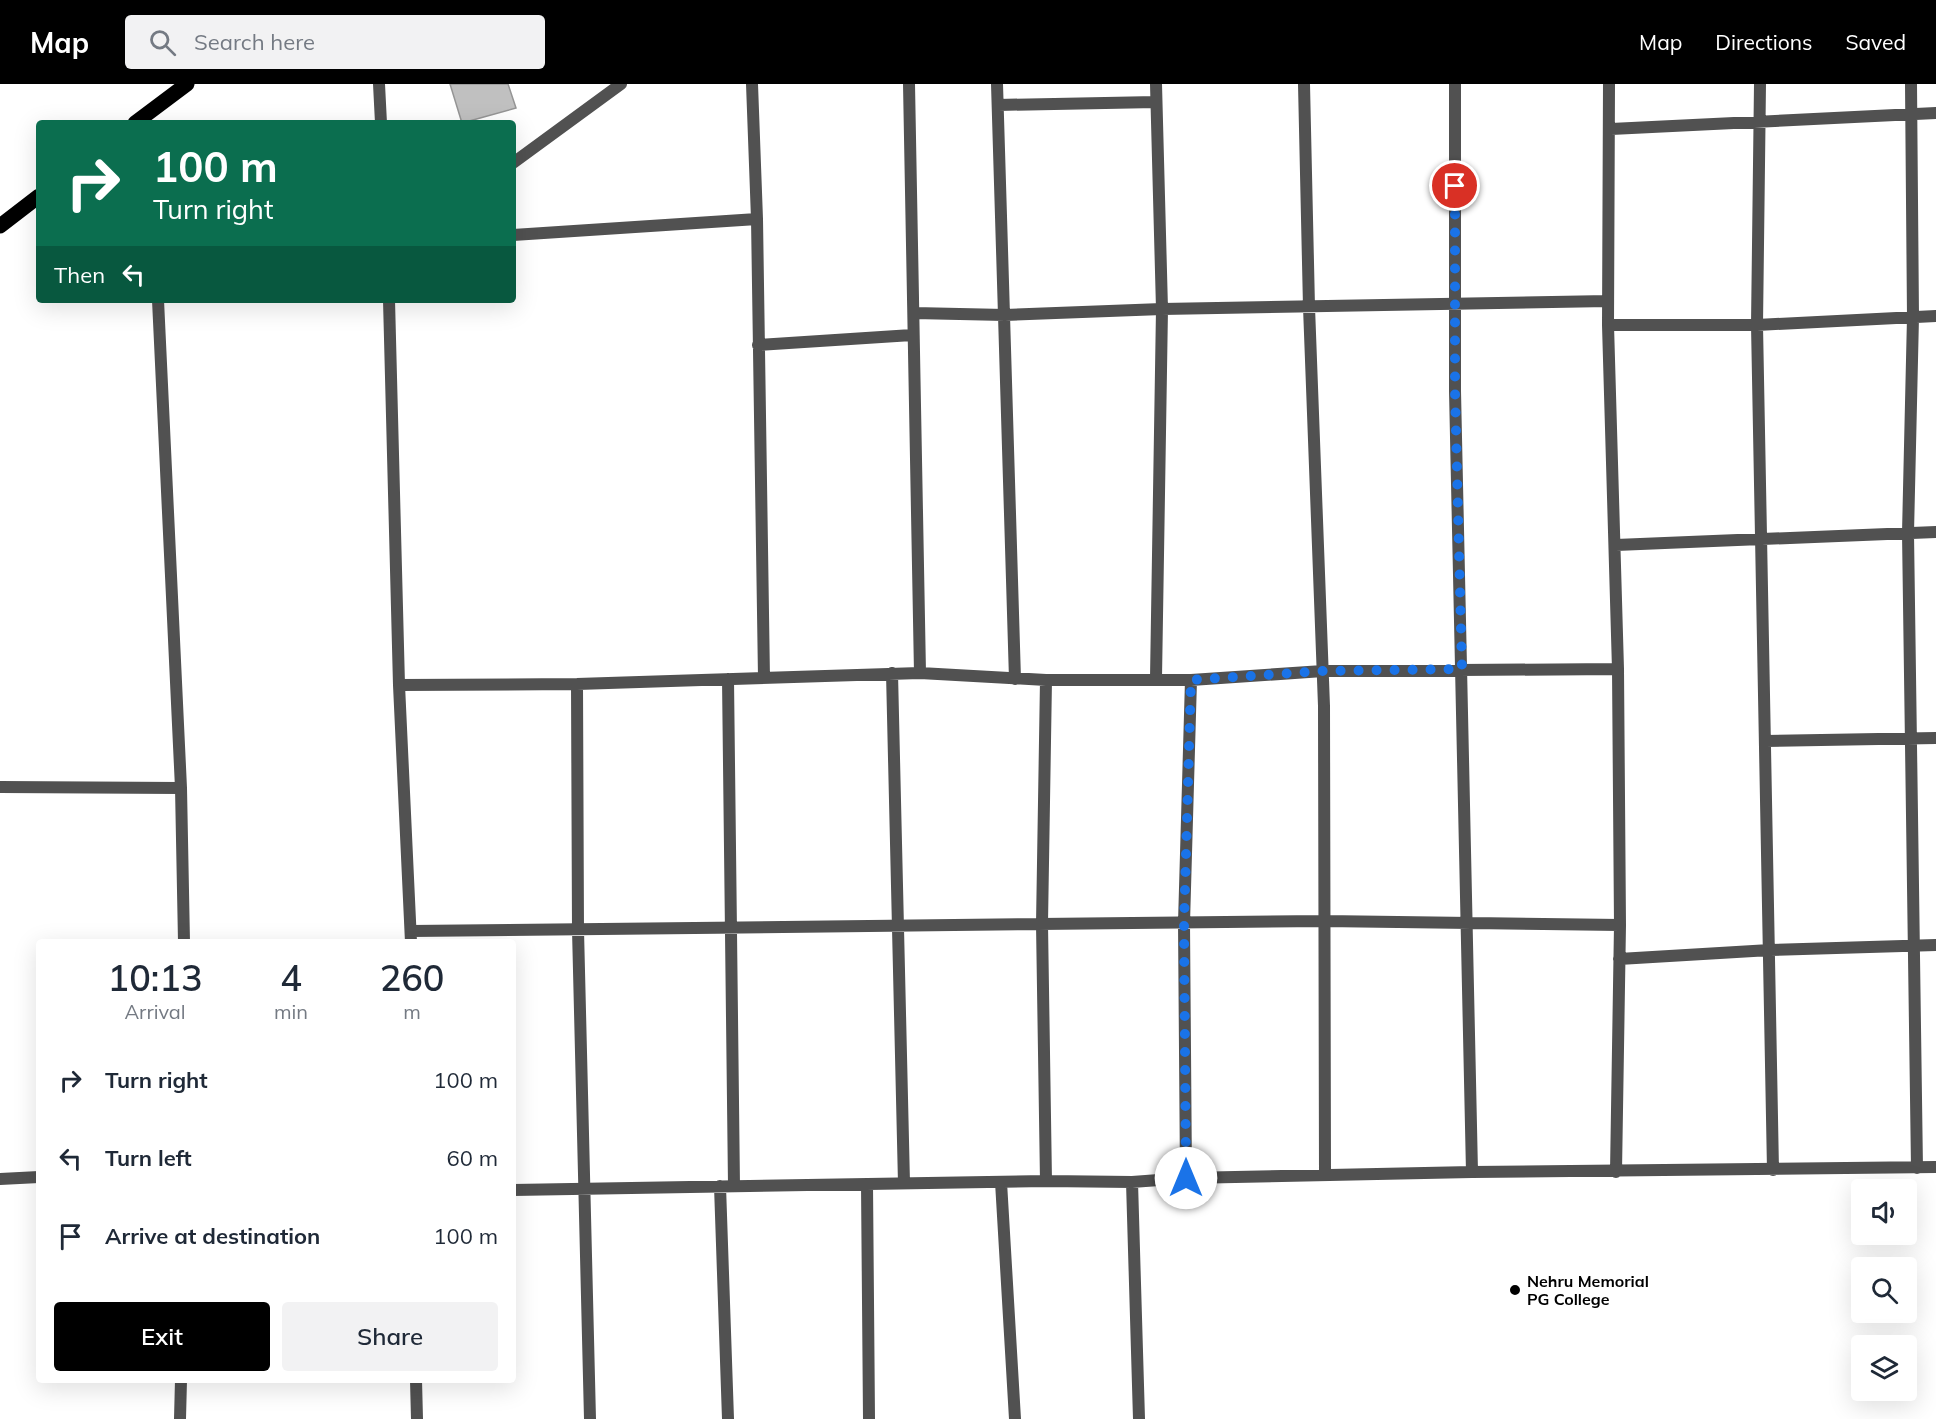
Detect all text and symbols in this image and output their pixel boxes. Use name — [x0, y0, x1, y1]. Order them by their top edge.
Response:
search box — [125, 15, 545, 69]
text: Map — [30, 25, 89, 60]
icon: search — [146, 26, 179, 59]
text: Search here — [194, 28, 315, 56]
text: Map — [1639, 29, 1682, 55]
text: Directions — [1715, 29, 1812, 55]
text: Saved — [1845, 29, 1906, 55]
text: 100 m — [153, 140, 278, 193]
icon: right — [54, 144, 132, 222]
pin — [1429, 160, 1480, 211]
icon: arrive — [1438, 169, 1471, 202]
text: Turn right — [153, 192, 273, 226]
icon: left — [117, 258, 150, 291]
text: Then — [54, 261, 105, 289]
text: 10:13 — [108, 955, 202, 1000]
text: 4 — [280, 955, 302, 1000]
text: 260 — [380, 955, 444, 1000]
text: Arrival — [124, 999, 186, 1024]
text: min — [274, 999, 308, 1024]
text: m — [403, 999, 421, 1024]
icon: right — [54, 1064, 87, 1097]
text: Turn right — [105, 1066, 208, 1094]
text: 100 m — [433, 1066, 498, 1094]
icon: left — [54, 1142, 87, 1175]
text: Turn left — [105, 1144, 192, 1172]
text: 60 m — [447, 1144, 498, 1172]
position arrow — [1154, 1146, 1218, 1210]
map controls — [1851, 1179, 1917, 1401]
button: sound — [1851, 1179, 1917, 1245]
icon: arrive — [54, 1220, 87, 1253]
text: Arrive at destination — [105, 1222, 320, 1250]
text: 100 m — [433, 1222, 498, 1250]
button: search — [1851, 1257, 1917, 1323]
place label: Nehru Memorial PG College — [1527, 1271, 1649, 1309]
marker: Nehru Memorial PG College — [1508, 1283, 1522, 1297]
button: Exit — [54, 1302, 270, 1371]
button: Share — [282, 1302, 498, 1371]
button: layers — [1851, 1335, 1917, 1401]

